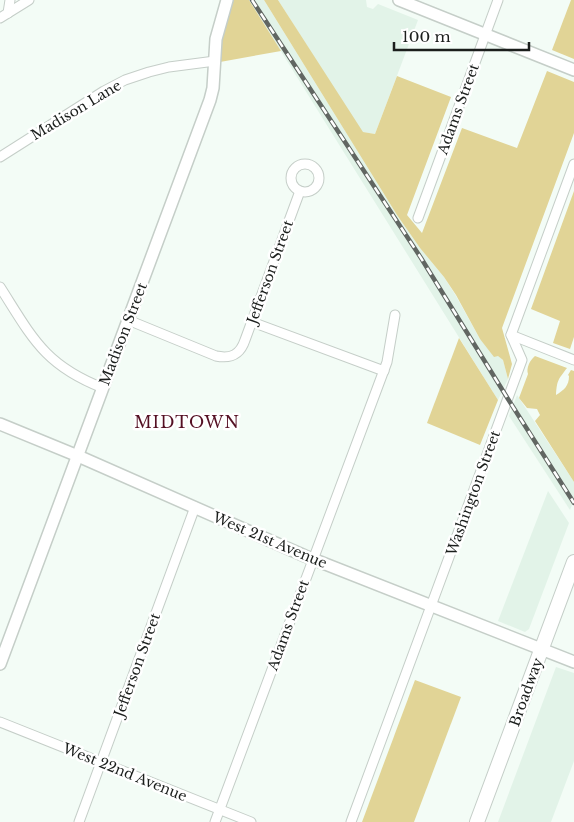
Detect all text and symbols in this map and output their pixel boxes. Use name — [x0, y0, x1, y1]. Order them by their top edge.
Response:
scale bar — [394, 20, 529, 52]
text: 100 m — [402, 27, 451, 46]
street label: Adams Street — [433, 60, 483, 158]
street label: Madison Lane — [28, 76, 124, 144]
street label: Jefferson Street — [242, 217, 297, 328]
street label: Madison Street — [95, 279, 151, 388]
district label: MIDTOWN — [134, 412, 240, 432]
street label: Washington Street — [442, 427, 504, 559]
street label: West 21st Avenue — [209, 507, 330, 572]
street label: Adams Street — [263, 576, 313, 674]
street label: Jefferson Street — [109, 610, 164, 721]
street label: Broadway — [505, 655, 547, 729]
street label: West 22nd Avenue — [59, 739, 190, 805]

